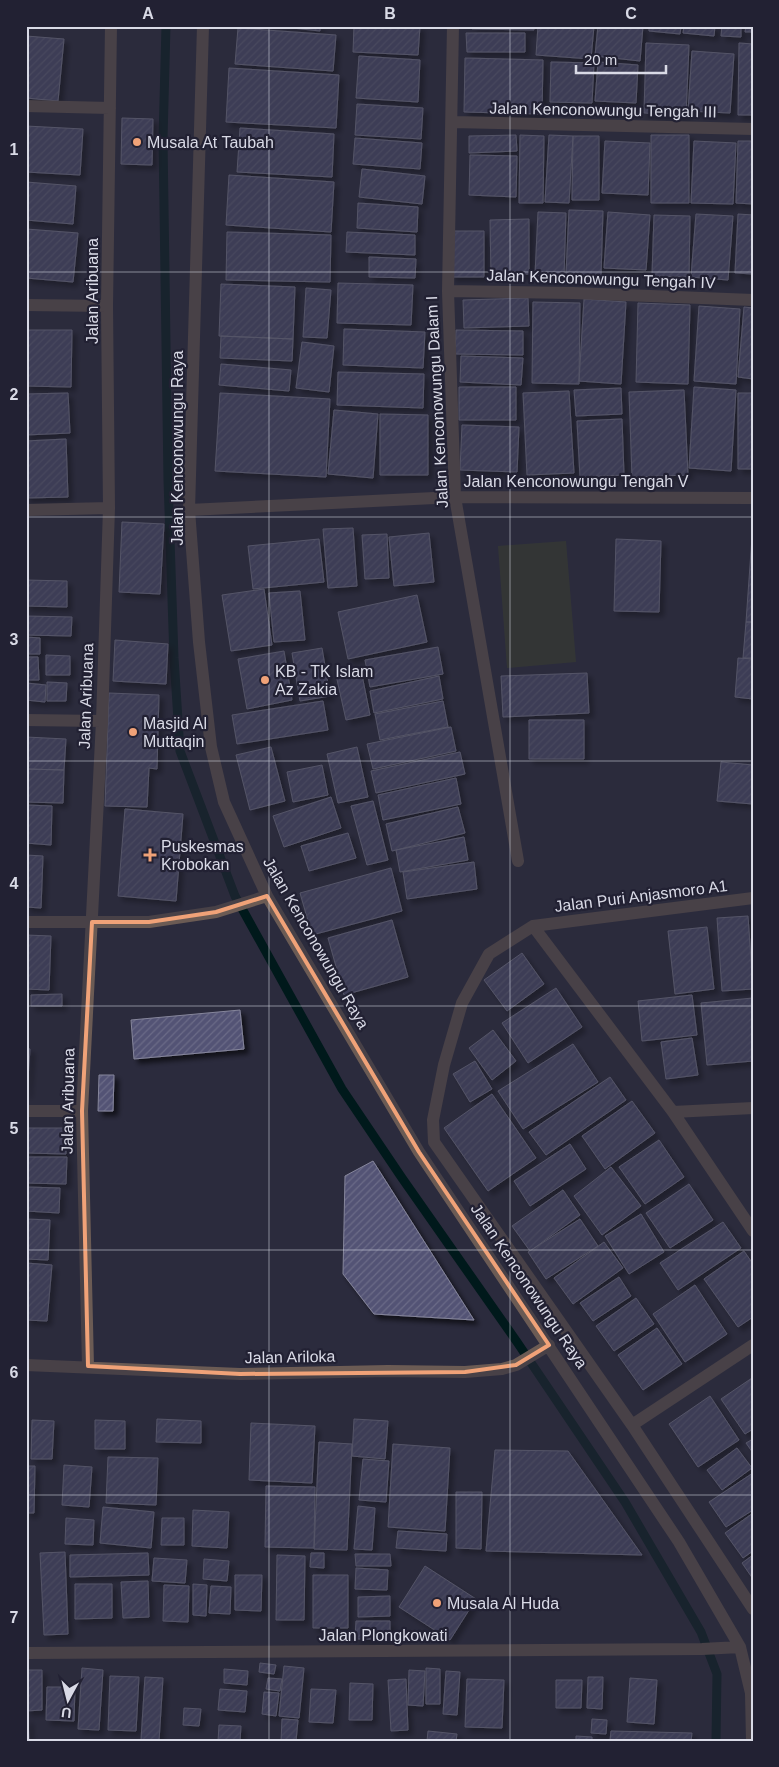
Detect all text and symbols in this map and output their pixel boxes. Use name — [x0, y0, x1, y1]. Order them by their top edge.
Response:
text: A — [142, 5, 154, 22]
text: B — [384, 5, 396, 22]
text: C — [625, 5, 637, 22]
scale bar — [576, 42, 666, 74]
text: 20 m — [584, 51, 617, 68]
street label: Jalan Kenconowungu Tengah III — [489, 100, 717, 120]
place label: Musala At Taubah — [147, 134, 274, 151]
marker: Musala At Taubah — [131, 136, 143, 148]
text: 1 — [10, 141, 19, 158]
street label: Jalan Aribuana — [84, 238, 101, 344]
street label: Jalan Kenconowungu Tengah IV — [486, 267, 716, 292]
street label: Jalan Kenconowungu Dalam I — [423, 295, 451, 509]
street label: Jalan Kenconowungu Raya — [169, 351, 186, 545]
text: 2 — [10, 386, 19, 403]
street label: Jalan Kenconowungu Tengah V — [464, 473, 689, 490]
text: 3 — [10, 631, 19, 648]
street label: Jalan Aribuana — [76, 643, 96, 749]
place label: KB - TK Islam Az Zakia — [275, 663, 373, 698]
marker: KB - TK Islam Az Zakia — [259, 674, 271, 686]
place label: Masjid Al Muttaqin — [143, 715, 207, 750]
marker: Masjid Al Muttaqin — [127, 726, 139, 738]
place label: Puskesmas Krobokan — [161, 838, 244, 873]
marker: Puskesmas Krobokan — [143, 848, 157, 862]
street label: Jalan Kenconowungu Raya — [260, 854, 372, 1032]
text: 4 — [10, 875, 19, 892]
street label: Jalan Puri Anjasmoro A1 — [553, 877, 729, 915]
street label: Jalan Aribuana — [59, 1048, 77, 1154]
text: 5 — [10, 1120, 19, 1137]
street label: Jalan Kenconowungu Raya — [467, 1200, 591, 1372]
street label: Jalan Ariloka — [244, 1348, 336, 1366]
text: 6 — [10, 1364, 19, 1381]
place label: Musala Al Huda — [447, 1595, 559, 1612]
marker: Musala Al Huda — [431, 1597, 443, 1609]
text: 7 — [10, 1609, 19, 1626]
street label: Jalan Plongkowati — [319, 1627, 447, 1644]
north arrow — [42, 1674, 92, 1724]
text: U — [60, 1704, 72, 1721]

